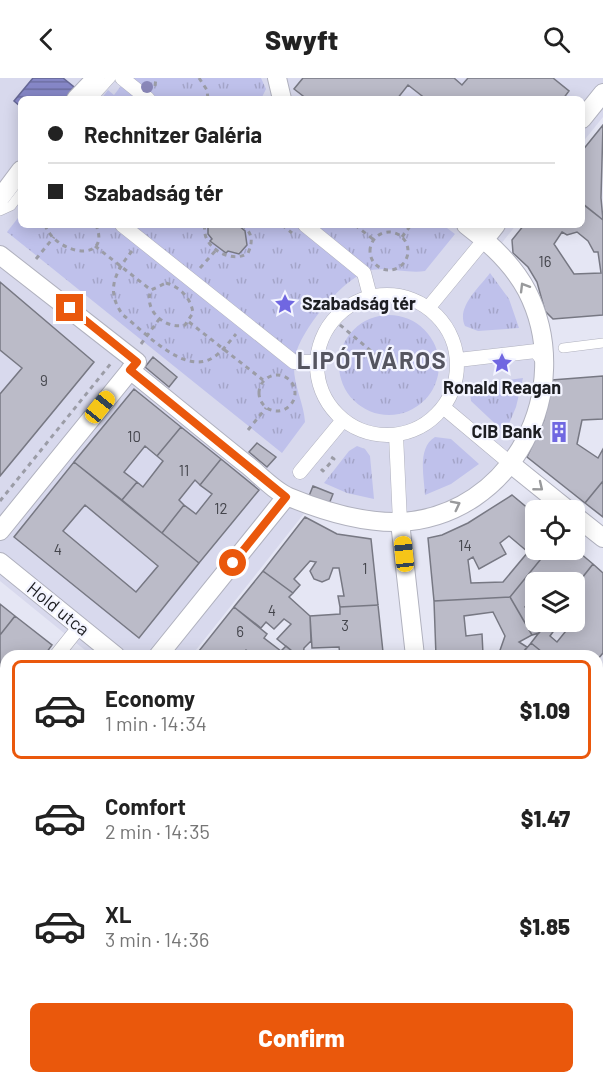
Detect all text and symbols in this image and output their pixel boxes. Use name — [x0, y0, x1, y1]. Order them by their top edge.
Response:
icon: back — [30, 23, 63, 56]
text: Swyft — [265, 23, 338, 55]
icon: search — [540, 23, 573, 56]
text: Rechnitzer Galéria — [84, 121, 262, 147]
text: Szabadság tér — [84, 179, 223, 205]
house number: 16 — [539, 252, 551, 270]
one-way arrow — [519, 283, 531, 293]
place icon: Szabadság tér — [273, 292, 297, 316]
place label: Szabadság tér — [302, 292, 416, 314]
route end — [56, 294, 83, 321]
district label: LIPÓTVÁROS — [297, 345, 447, 374]
place icon: Ronald Reagan — [490, 351, 514, 375]
house number: 9 — [40, 371, 48, 389]
place label: Ronald Reagan — [443, 376, 561, 398]
car — [82, 387, 118, 427]
place label: CIB Bank — [472, 420, 542, 442]
building icon: CIB Bank — [547, 420, 571, 444]
house number: 10 — [127, 427, 141, 445]
house number: 11 — [179, 461, 189, 479]
one-way arrow — [532, 480, 543, 491]
house number: 12 — [214, 499, 228, 517]
map controls — [525, 500, 585, 632]
button: locate — [525, 500, 585, 560]
one-way arrow — [450, 501, 461, 513]
car — [393, 535, 415, 573]
house number: 14 — [458, 536, 472, 554]
house number: 4 — [54, 540, 62, 558]
route start — [219, 549, 246, 576]
house number: 1 — [362, 559, 368, 577]
button: layers — [525, 572, 585, 632]
street label: Hold utca — [23, 577, 94, 640]
house number: 4 — [268, 601, 276, 619]
house number: 3 — [341, 616, 349, 634]
house number: 6 — [236, 622, 244, 640]
icon: car — [33, 683, 87, 737]
text: Economy — [105, 685, 195, 711]
text: $1.09 — [520, 697, 570, 723]
text: 1 min · 14:34 — [105, 711, 207, 735]
icon: car — [33, 791, 87, 845]
text: Comfort — [105, 793, 186, 819]
text: $1.47 — [521, 805, 570, 831]
text: 2 min · 14:35 — [105, 819, 210, 843]
icon: car — [33, 899, 87, 953]
text: XL — [105, 901, 131, 927]
text: $1.85 — [520, 913, 570, 939]
text: 3 min · 14:36 — [105, 927, 209, 951]
button: Confirm — [30, 1003, 573, 1072]

